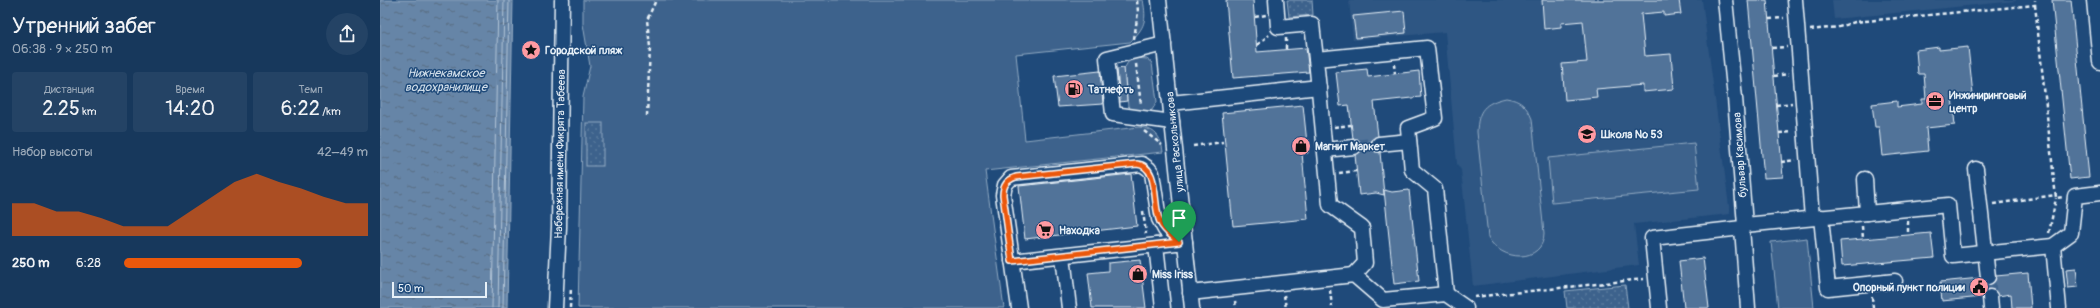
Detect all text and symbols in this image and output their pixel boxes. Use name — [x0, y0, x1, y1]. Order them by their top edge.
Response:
text: Утренний забег — [12, 12, 156, 40]
button: share — [326, 13, 368, 55]
place icon: Городской пляж — [520, 39, 542, 61]
text: 06:38 · 9 × 250 m — [12, 41, 113, 57]
place label: Городской пляж — [545, 44, 623, 57]
water label: Нижнекамское водохранилище — [405, 66, 488, 95]
street label: Набережная имени Фикрята Табеева — [552, 69, 568, 239]
fuel station icon: Татнефть — [1063, 78, 1085, 100]
text: Дистанция — [44, 83, 94, 96]
text: Время — [175, 83, 205, 96]
text: Темп — [298, 83, 323, 96]
place label: Татнефть — [1087, 83, 1134, 96]
place label: Инжиниринговый центр — [1949, 89, 2026, 115]
office icon: Инжиниринговый центр — [1924, 90, 1946, 112]
street label: улица Раскольникова — [1163, 91, 1187, 194]
text: 2.25 — [42, 96, 80, 121]
text: 14:20 — [165, 96, 215, 121]
text: 6:22 — [281, 96, 320, 121]
text: km — [80, 105, 97, 118]
text: /km — [320, 105, 341, 118]
street label: бульвар Касимова — [1731, 112, 1749, 198]
school or university icon: Школа № 53 — [1576, 123, 1598, 145]
place label: Школа № 53 — [1600, 128, 1663, 141]
shop icon: Магнит Маркет — [1290, 135, 1312, 157]
place label: Магнит Маркет — [1315, 140, 1385, 153]
text: Набор высоты — [12, 144, 93, 160]
text: 42–49 m — [317, 144, 368, 160]
pin — [1162, 201, 1196, 242]
icon: arrive — [1168, 207, 1190, 229]
supermarket icon: Находка — [1034, 219, 1056, 241]
place label: Находка — [1059, 224, 1100, 237]
text: 250 m — [12, 255, 50, 271]
text: 6:28 — [76, 255, 101, 271]
shop icon: Miss Iriss — [1127, 263, 1149, 285]
place label: Miss Iriss — [1152, 268, 1193, 281]
public building icon: Опорный пункт полиции — [1968, 276, 1990, 298]
scale bar — [392, 280, 487, 299]
place label: Опорный пункт полиции — [1853, 281, 1965, 294]
text: 50 m — [398, 282, 424, 295]

